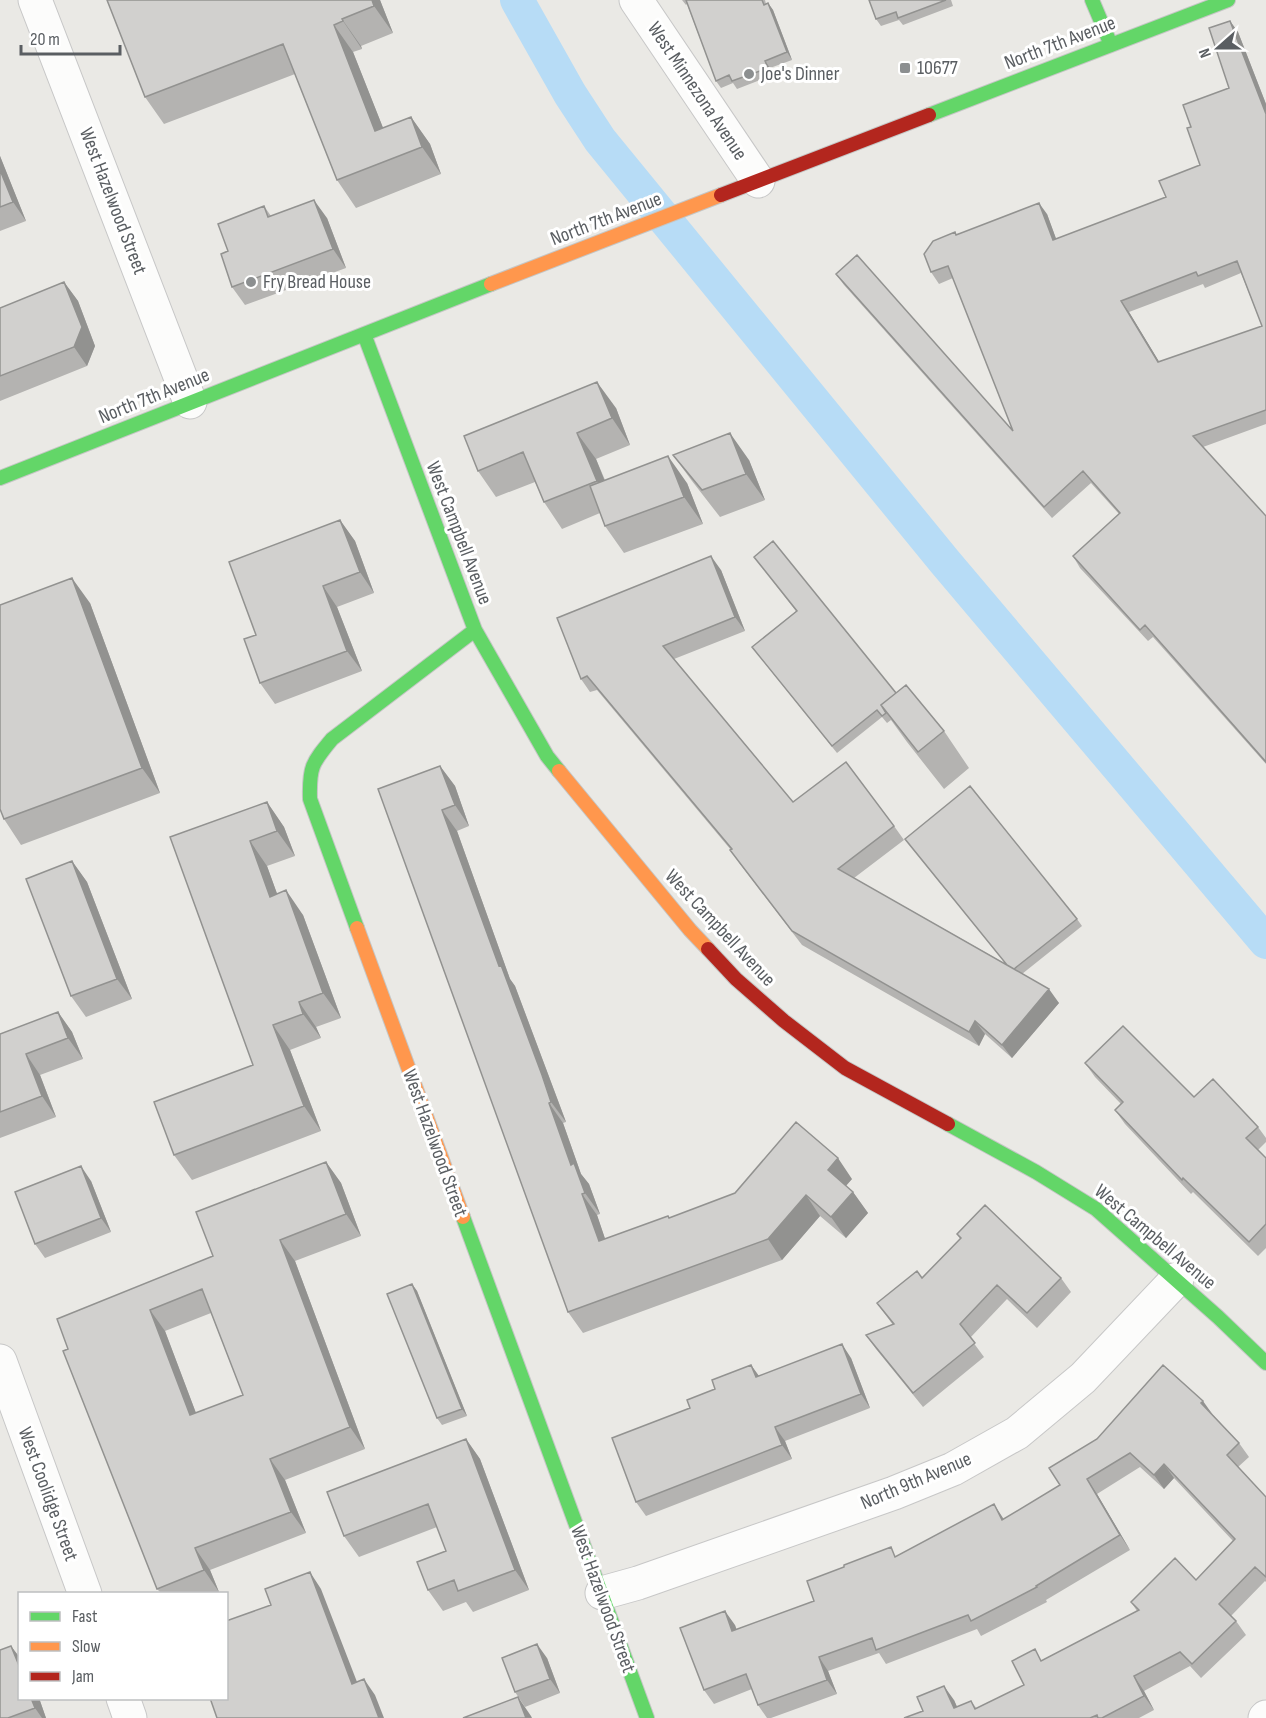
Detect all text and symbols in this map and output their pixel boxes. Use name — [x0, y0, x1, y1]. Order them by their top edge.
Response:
street label: North 7th Avenue — [1001, 11, 1119, 75]
street label: West Minnezona Avenue — [642, 17, 752, 165]
scale bar — [21, 18, 120, 56]
north arrow — [1188, 18, 1248, 78]
text: 20 m — [30, 29, 60, 50]
text: N — [1195, 45, 1216, 60]
place label: 10677 — [917, 56, 958, 80]
marker: 10677 — [898, 61, 912, 75]
place label: Joe's Dinner — [760, 62, 840, 86]
marker: Joe's Dinner — [742, 67, 756, 81]
street label: West Hazelwood Street — [74, 124, 152, 278]
street label: North 7th Avenue — [547, 187, 665, 251]
place label: Fry Bread House — [263, 270, 371, 294]
marker: Fry Bread House — [244, 275, 258, 289]
street label: North 7th Avenue — [95, 363, 213, 429]
street label: West Campbell Avenue — [421, 458, 497, 608]
street label: West Campbell Avenue — [660, 865, 780, 991]
street label: West Hazelwood Street — [397, 1066, 473, 1220]
street label: West Campbell Avenue — [1089, 1179, 1221, 1295]
street label: West Coolidge Street — [13, 1424, 83, 1564]
street label: North 9th Avenue — [857, 1447, 975, 1515]
street label: West Hazelwood Street — [565, 1522, 641, 1676]
legend — [18, 1592, 228, 1700]
text: Fast — [72, 1606, 98, 1627]
text: Slow — [72, 1636, 101, 1657]
text: Jam — [71, 1666, 94, 1687]

